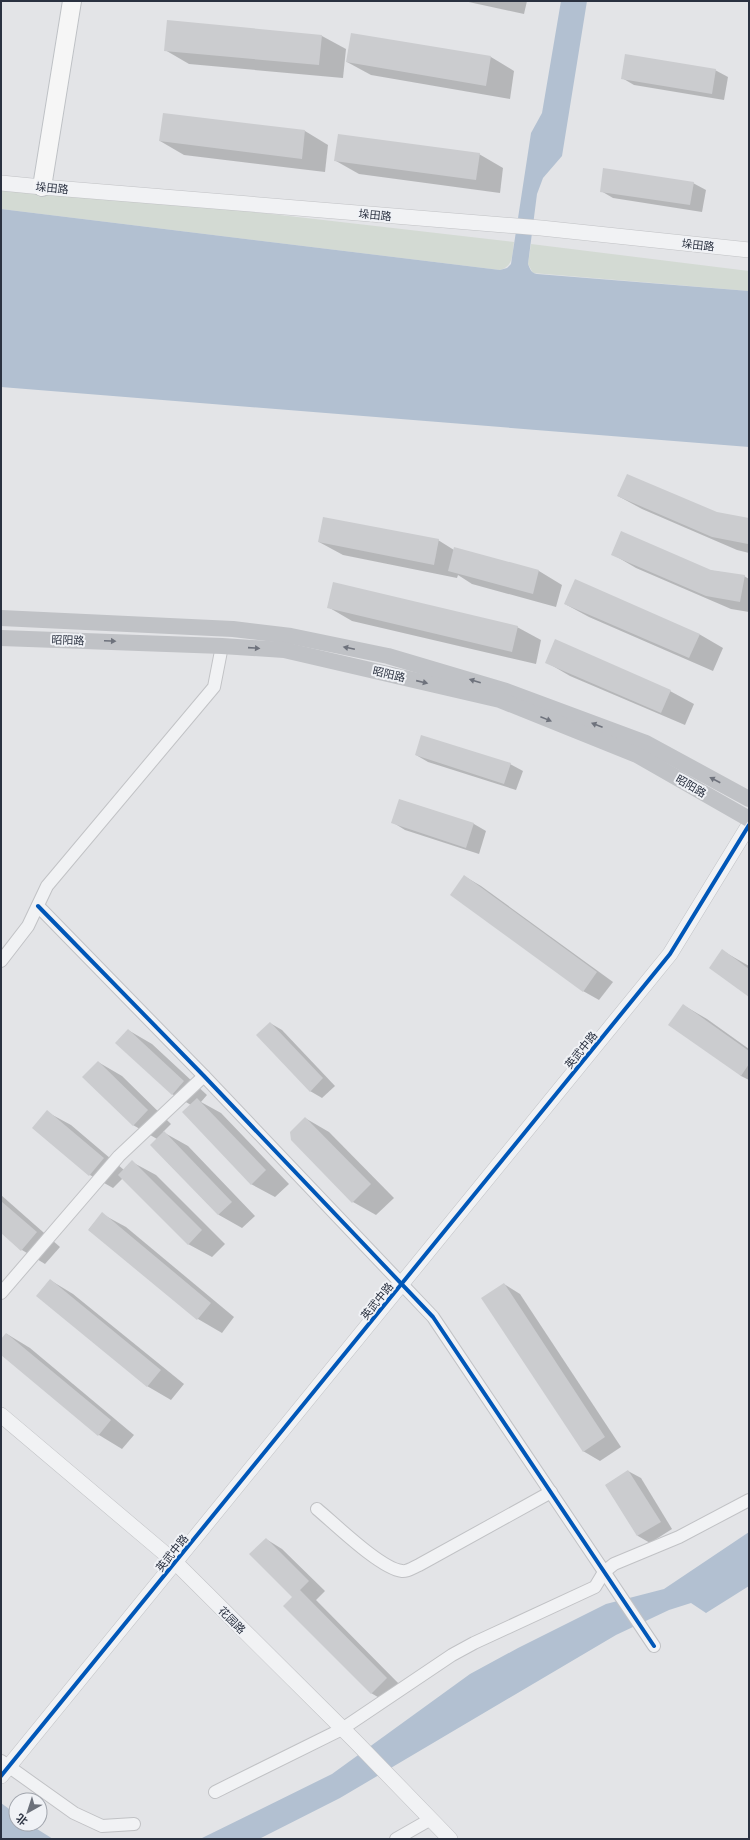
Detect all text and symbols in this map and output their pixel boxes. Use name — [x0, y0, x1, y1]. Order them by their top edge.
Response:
street label: 垛田路 — [35, 181, 69, 195]
street label: 垛田路 — [358, 208, 392, 222]
street label: 垛田路 — [681, 237, 715, 253]
street label: 昭阳路 — [51, 633, 85, 647]
one-way arrow — [104, 638, 116, 645]
one-way arrow — [248, 644, 260, 651]
one-way arrow — [343, 644, 356, 650]
street label: 昭阳路 — [372, 664, 406, 684]
one-way arrow — [469, 678, 481, 684]
one-way arrow — [416, 679, 428, 685]
one-way arrow — [541, 716, 553, 722]
one-way arrow — [591, 722, 603, 728]
street label: 昭阳路 — [674, 773, 708, 799]
one-way arrow — [709, 777, 721, 784]
street label: 英武中路 — [562, 1029, 600, 1071]
street label: 英武中路 — [358, 1280, 396, 1322]
street label: 英武中路 — [153, 1532, 191, 1574]
street label: 花园路 — [216, 1604, 248, 1636]
north arrow — [8, 1792, 48, 1832]
text: 北 — [14, 1812, 30, 1828]

